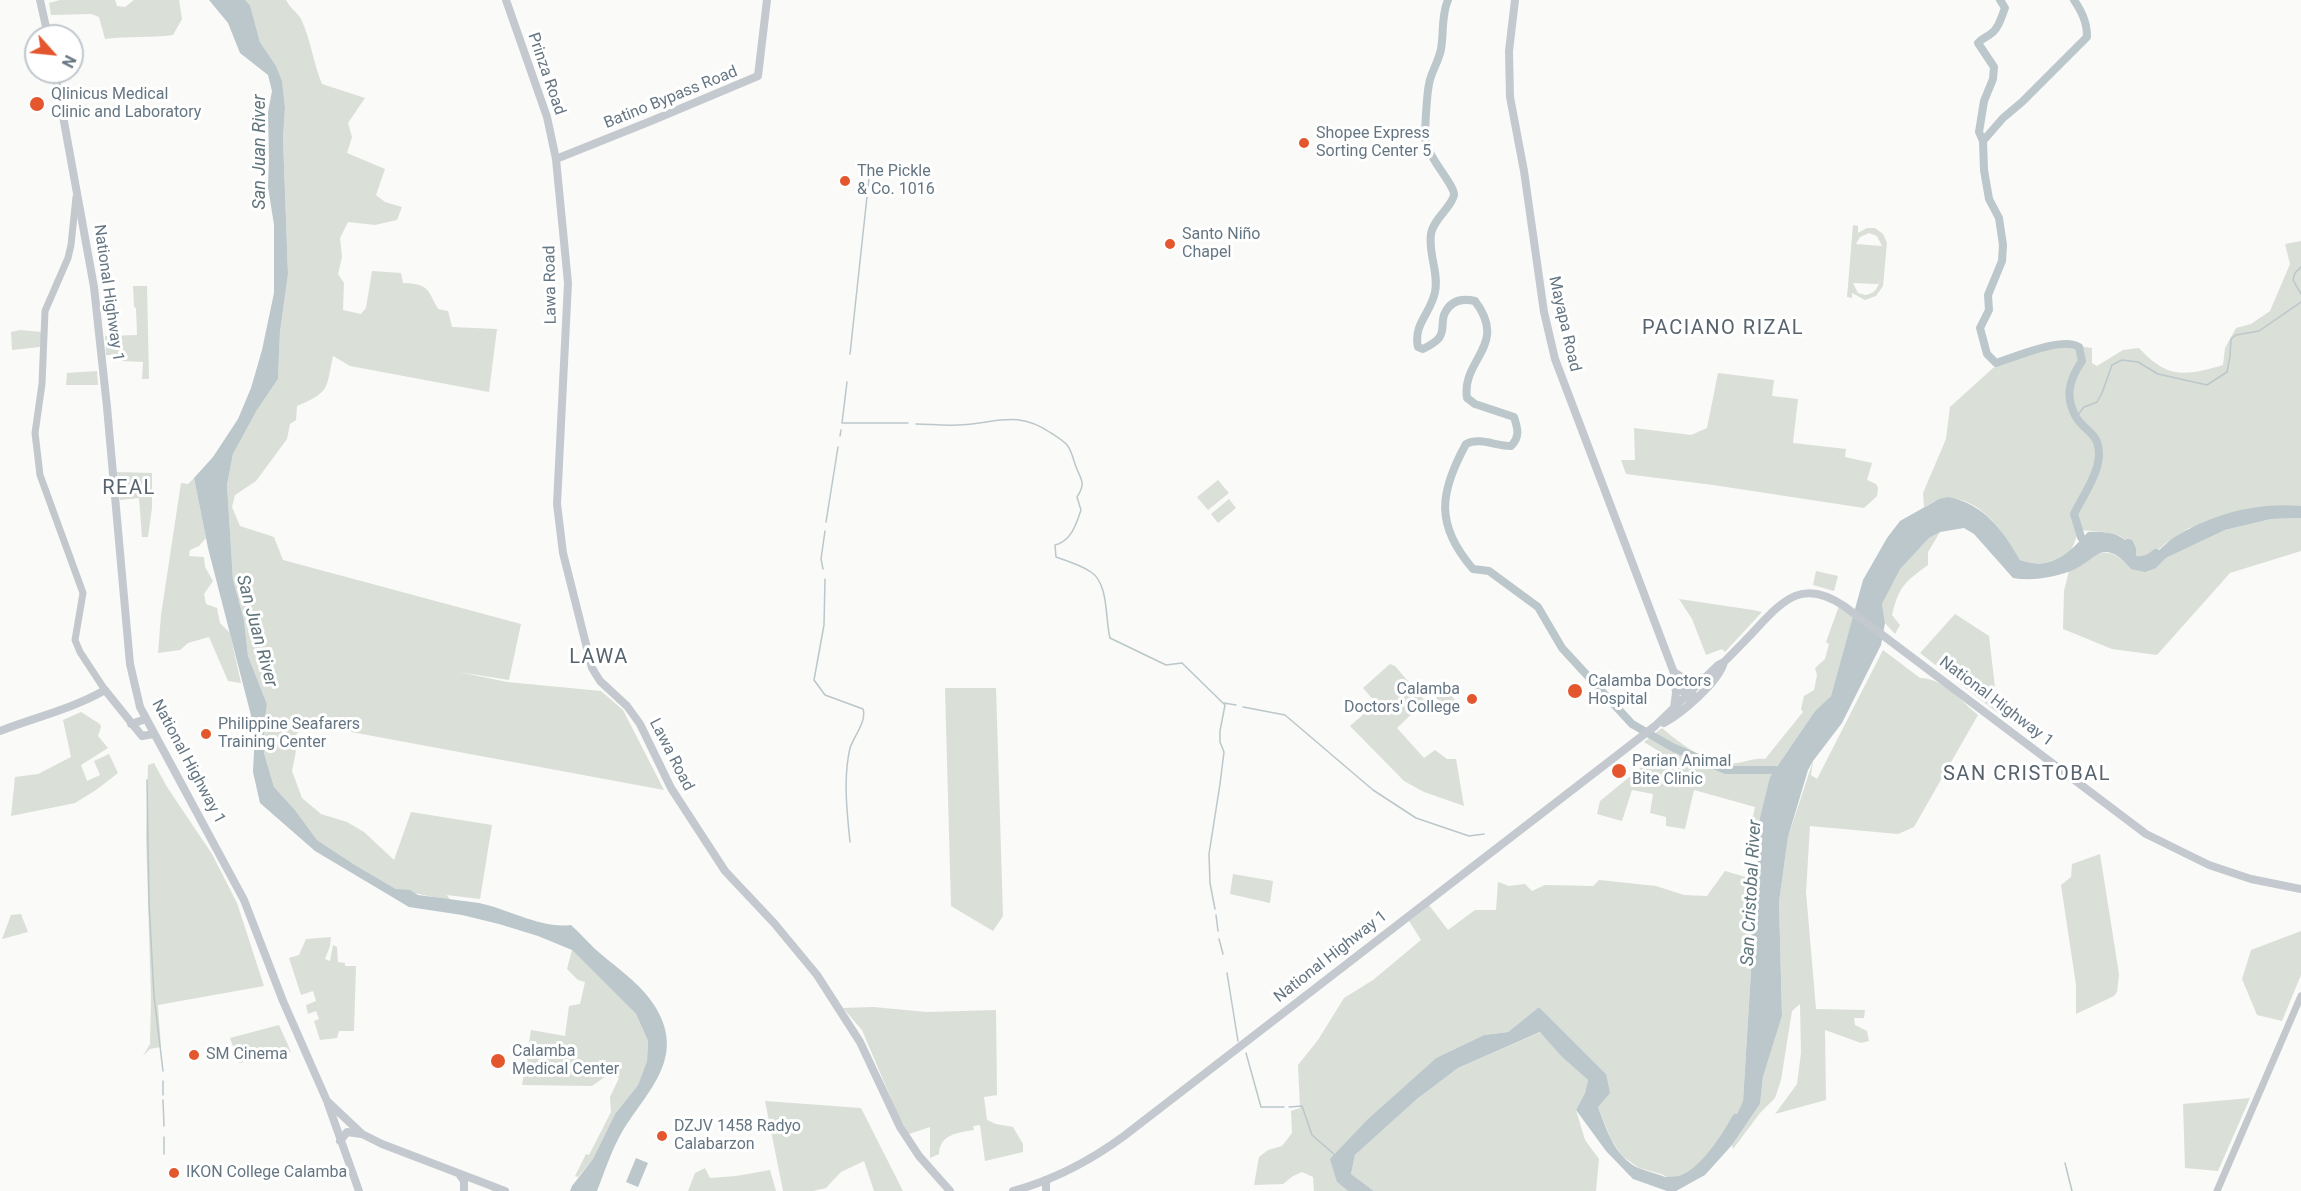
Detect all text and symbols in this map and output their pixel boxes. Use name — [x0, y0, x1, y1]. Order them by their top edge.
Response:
north arrow — [24, 24, 84, 84]
street label: Prinza Road — [523, 30, 569, 118]
text: N — [58, 52, 80, 71]
street label: Batino Bypass Road — [602, 62, 740, 134]
place label: Qlinicus Medical Clinic and Laboratory — [51, 85, 201, 123]
water label: San Juan River — [249, 94, 271, 210]
marker: Qlinicus Medical Clinic and Laboratory — [28, 95, 46, 113]
place label: Shopee Express Sorting Center 5 — [1316, 124, 1431, 162]
marker: Shopee Express Sorting Center 5 — [1297, 136, 1311, 150]
place label: The Pickle & Co. 1016 — [857, 162, 935, 200]
marker: The Pickle & Co. 1016 — [838, 174, 852, 188]
street label: National Highway 1 — [89, 223, 127, 363]
place label: Santo Niño Chapel — [1182, 225, 1260, 263]
marker: Santo Niño Chapel — [1163, 237, 1177, 251]
street label: Lawa Road — [541, 245, 561, 325]
street label: Mayapa Road — [1544, 275, 1584, 373]
district label: PACIANO RIZAL — [1642, 317, 1804, 341]
district label: REAL — [102, 477, 156, 501]
water label: San Juan River — [231, 573, 281, 689]
district label: LAWA — [569, 646, 629, 670]
street label: National Highway 1 — [1935, 653, 2057, 751]
place label: Calamba Doctors Hospital — [1588, 672, 1711, 710]
place label: Calamba Doctors' College — [1344, 680, 1460, 718]
marker: Calamba Doctors Hospital — [1566, 682, 1584, 700]
marker: Calamba Doctors' College — [1465, 692, 1479, 706]
street label: National Highway 1 — [147, 697, 229, 827]
place label: Philippine Seafarers Training Center — [218, 715, 360, 753]
street label: Lawa Road — [645, 716, 697, 794]
marker: Philippine Seafarers Training Center — [199, 727, 213, 741]
place label: Parian Animal Bite Clinic — [1632, 752, 1731, 790]
marker: Parian Animal Bite Clinic — [1610, 762, 1628, 780]
district label: SAN CRISTOBAL — [1943, 763, 2111, 787]
water label: San Cristobal River — [1737, 819, 1767, 967]
street label: National Highway 1 — [1271, 907, 1391, 1007]
place label: Calamba Medical Center — [512, 1042, 619, 1080]
place label: SM Cinema — [206, 1045, 288, 1065]
marker: SM Cinema — [187, 1048, 201, 1062]
marker: Calamba Medical Center — [489, 1052, 507, 1070]
place label: DZJV 1458 Radyo Calabarzon — [674, 1117, 801, 1155]
marker: DZJV 1458 Radyo Calabarzon — [655, 1129, 669, 1143]
place label: IKON College Calamba — [186, 1163, 347, 1183]
marker: IKON College Calamba — [167, 1166, 181, 1180]

